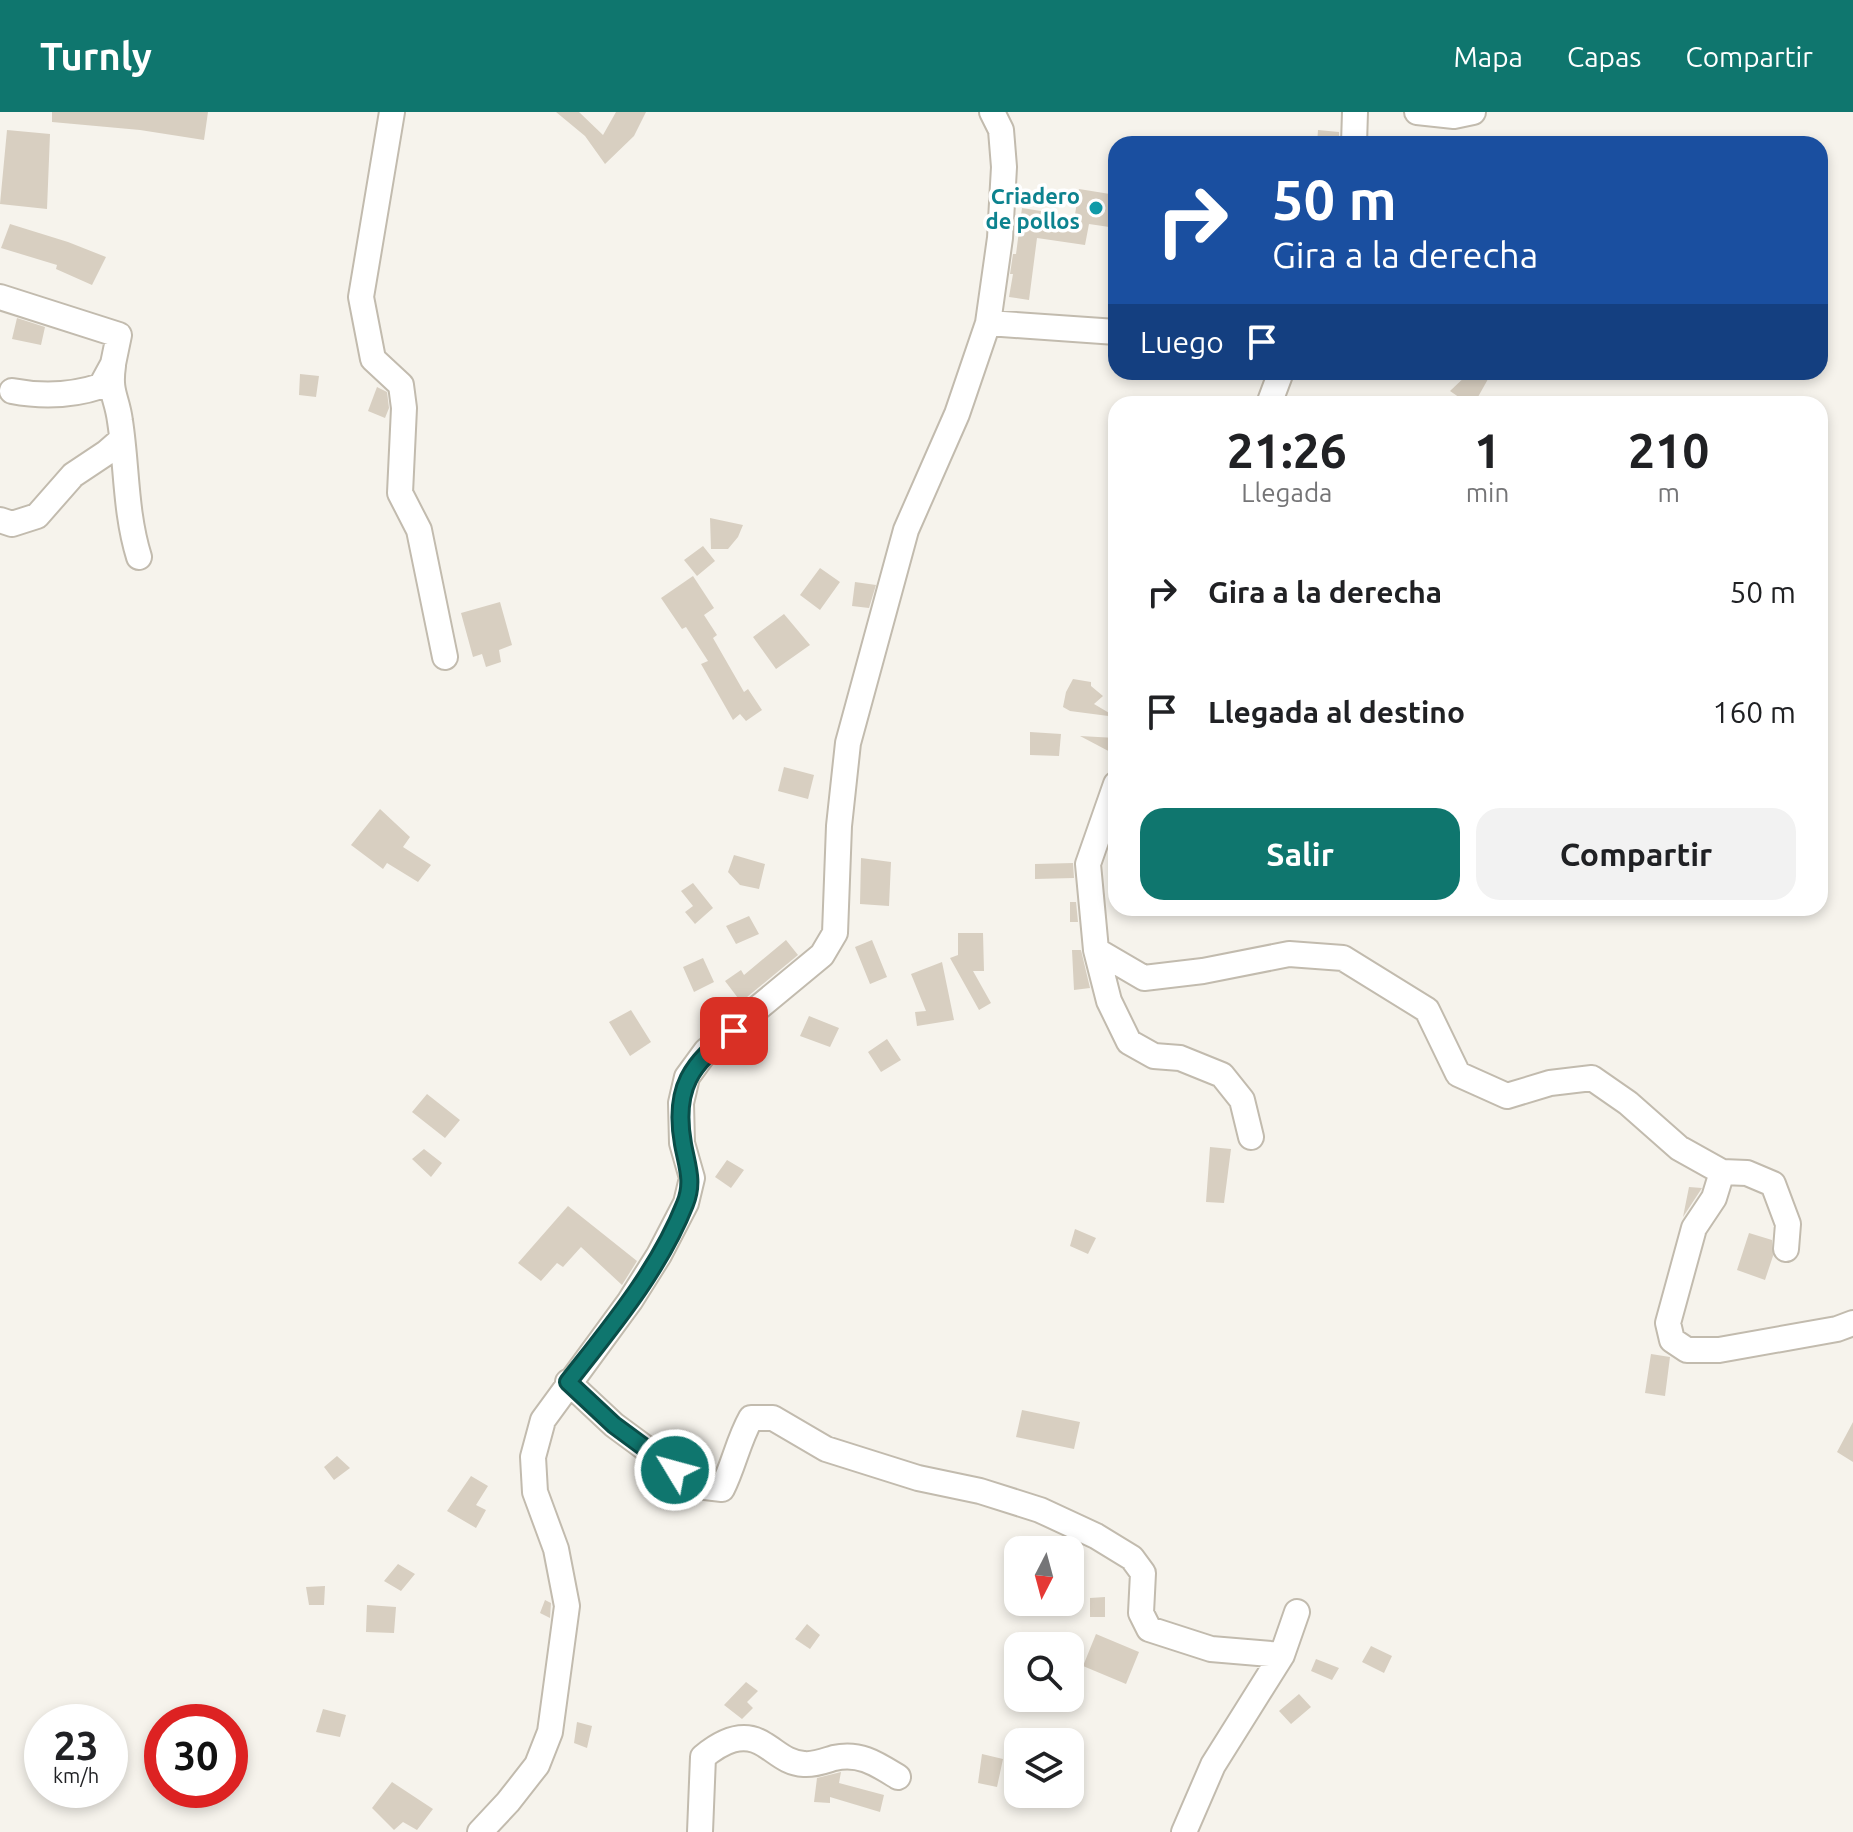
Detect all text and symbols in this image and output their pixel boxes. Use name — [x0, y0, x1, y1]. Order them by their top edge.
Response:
text: Turnly — [40, 35, 152, 77]
text: Mapa — [1453, 41, 1523, 72]
text: Capas — [1567, 41, 1642, 72]
text: Compartir — [1686, 41, 1813, 72]
icon: right — [1140, 168, 1244, 272]
text: 50 m — [1272, 168, 1397, 231]
place label: Criadero de pollos — [986, 183, 1080, 233]
marker: Criadero de pollos — [1087, 199, 1105, 217]
text: Gira a la derecha — [1272, 234, 1538, 275]
icon: arrive — [1240, 320, 1284, 364]
text: Luego — [1140, 325, 1224, 359]
text: 21:26 — [1227, 423, 1347, 477]
text: 1 — [1474, 423, 1501, 477]
text: 210 — [1628, 423, 1709, 477]
text: Llegada — [1241, 478, 1332, 507]
text: min — [1466, 478, 1509, 507]
text: m — [1657, 478, 1680, 507]
icon: right — [1140, 570, 1184, 614]
text: Gira a la derecha — [1208, 575, 1442, 609]
text: 50 m — [1729, 575, 1796, 609]
icon: arrive — [1140, 690, 1184, 734]
text: Llegada al destino — [1208, 695, 1465, 729]
text: 160 m — [1712, 695, 1796, 729]
button: Salir — [1140, 808, 1460, 900]
button: Compartir — [1476, 808, 1796, 900]
pin — [700, 997, 768, 1065]
icon: arrive — [712, 1009, 756, 1053]
position arrow — [633, 1428, 717, 1512]
north arrow — [1004, 1536, 1084, 1616]
map controls — [1004, 1536, 1084, 1808]
button: search — [1004, 1632, 1084, 1712]
speed limit sign: 30 — [144, 1704, 248, 1808]
text: 23 — [53, 1723, 99, 1768]
button: layers — [1004, 1728, 1084, 1808]
text: km/h — [53, 1764, 99, 1787]

